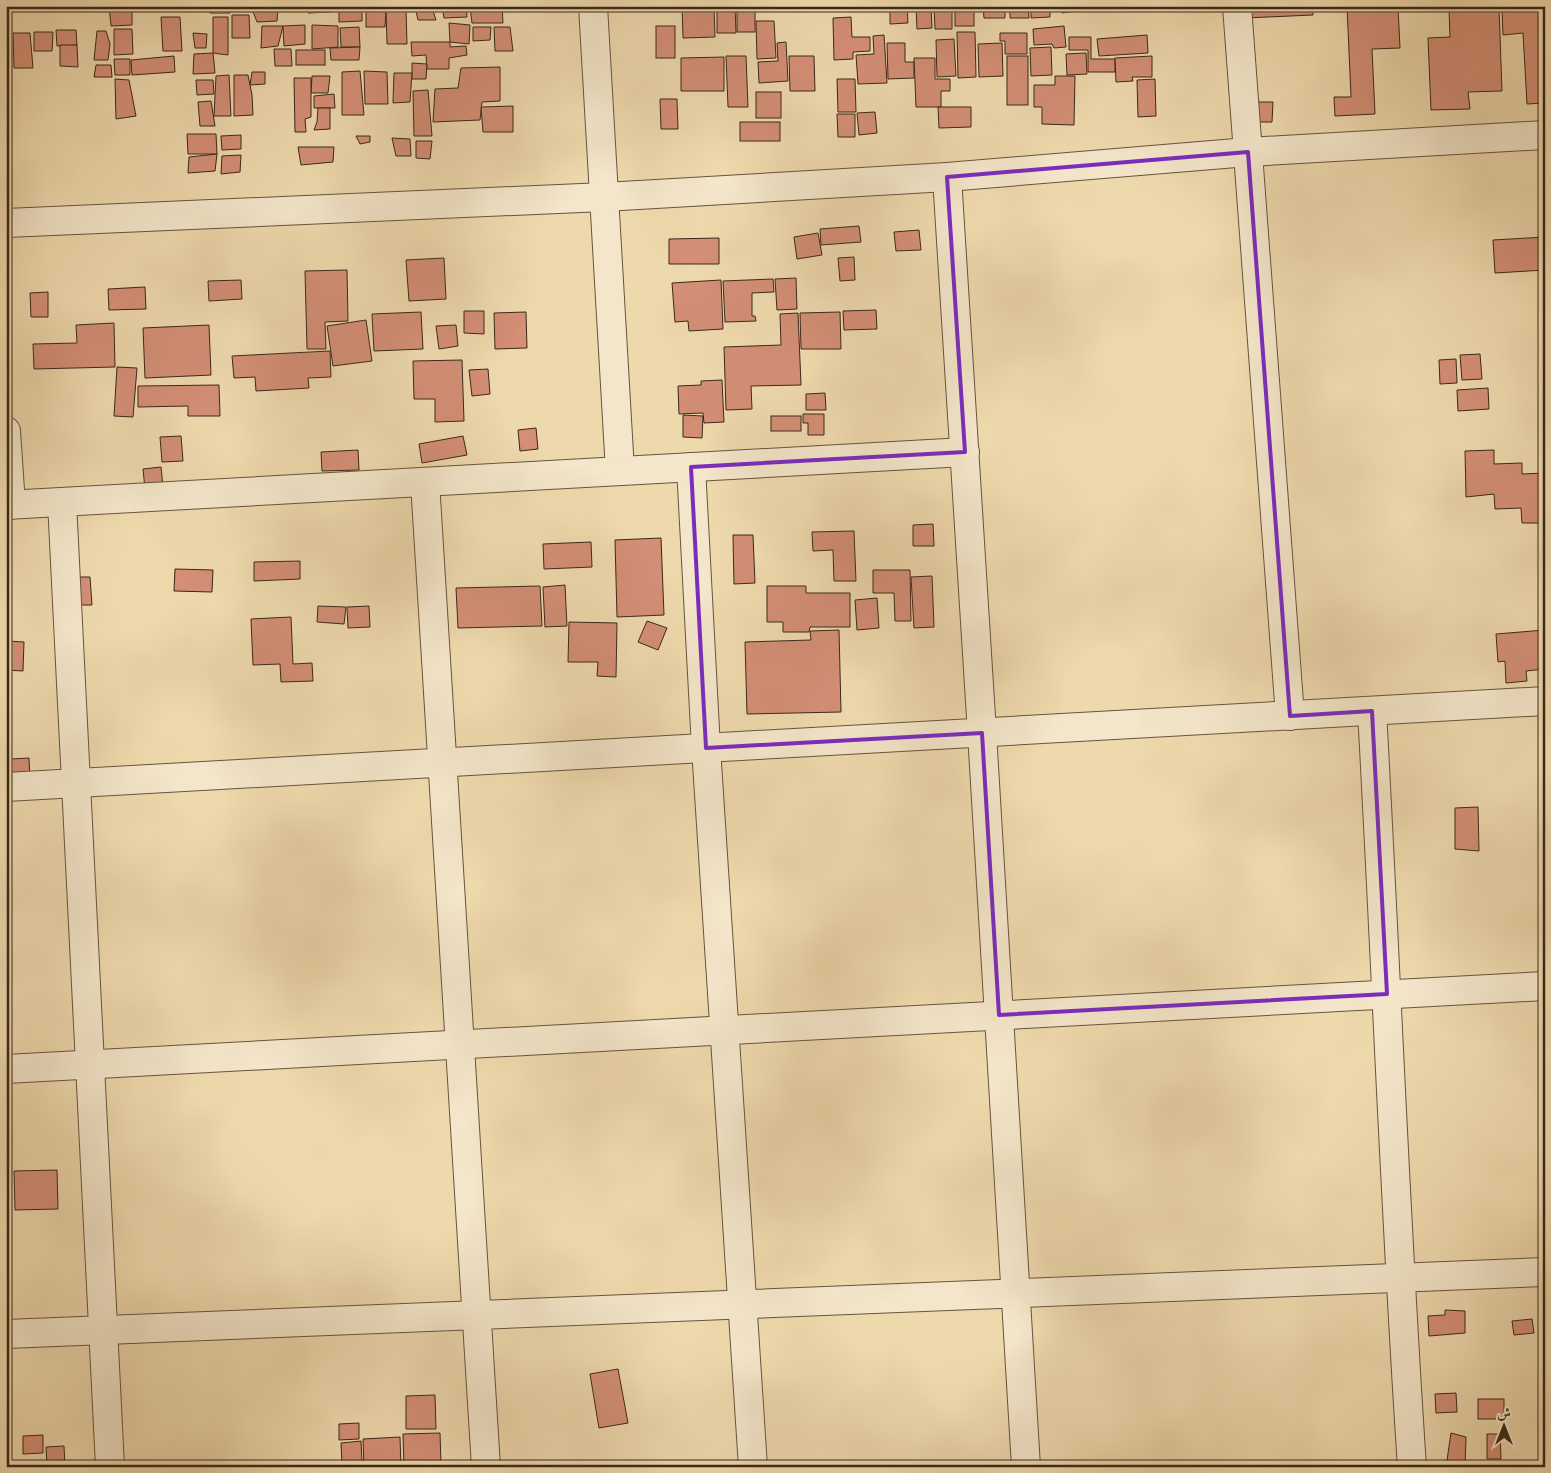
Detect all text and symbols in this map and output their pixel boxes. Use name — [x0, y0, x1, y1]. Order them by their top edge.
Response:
north arrow — [1478, 1400, 1528, 1450]
text: ش — [1497, 1405, 1511, 1423]

